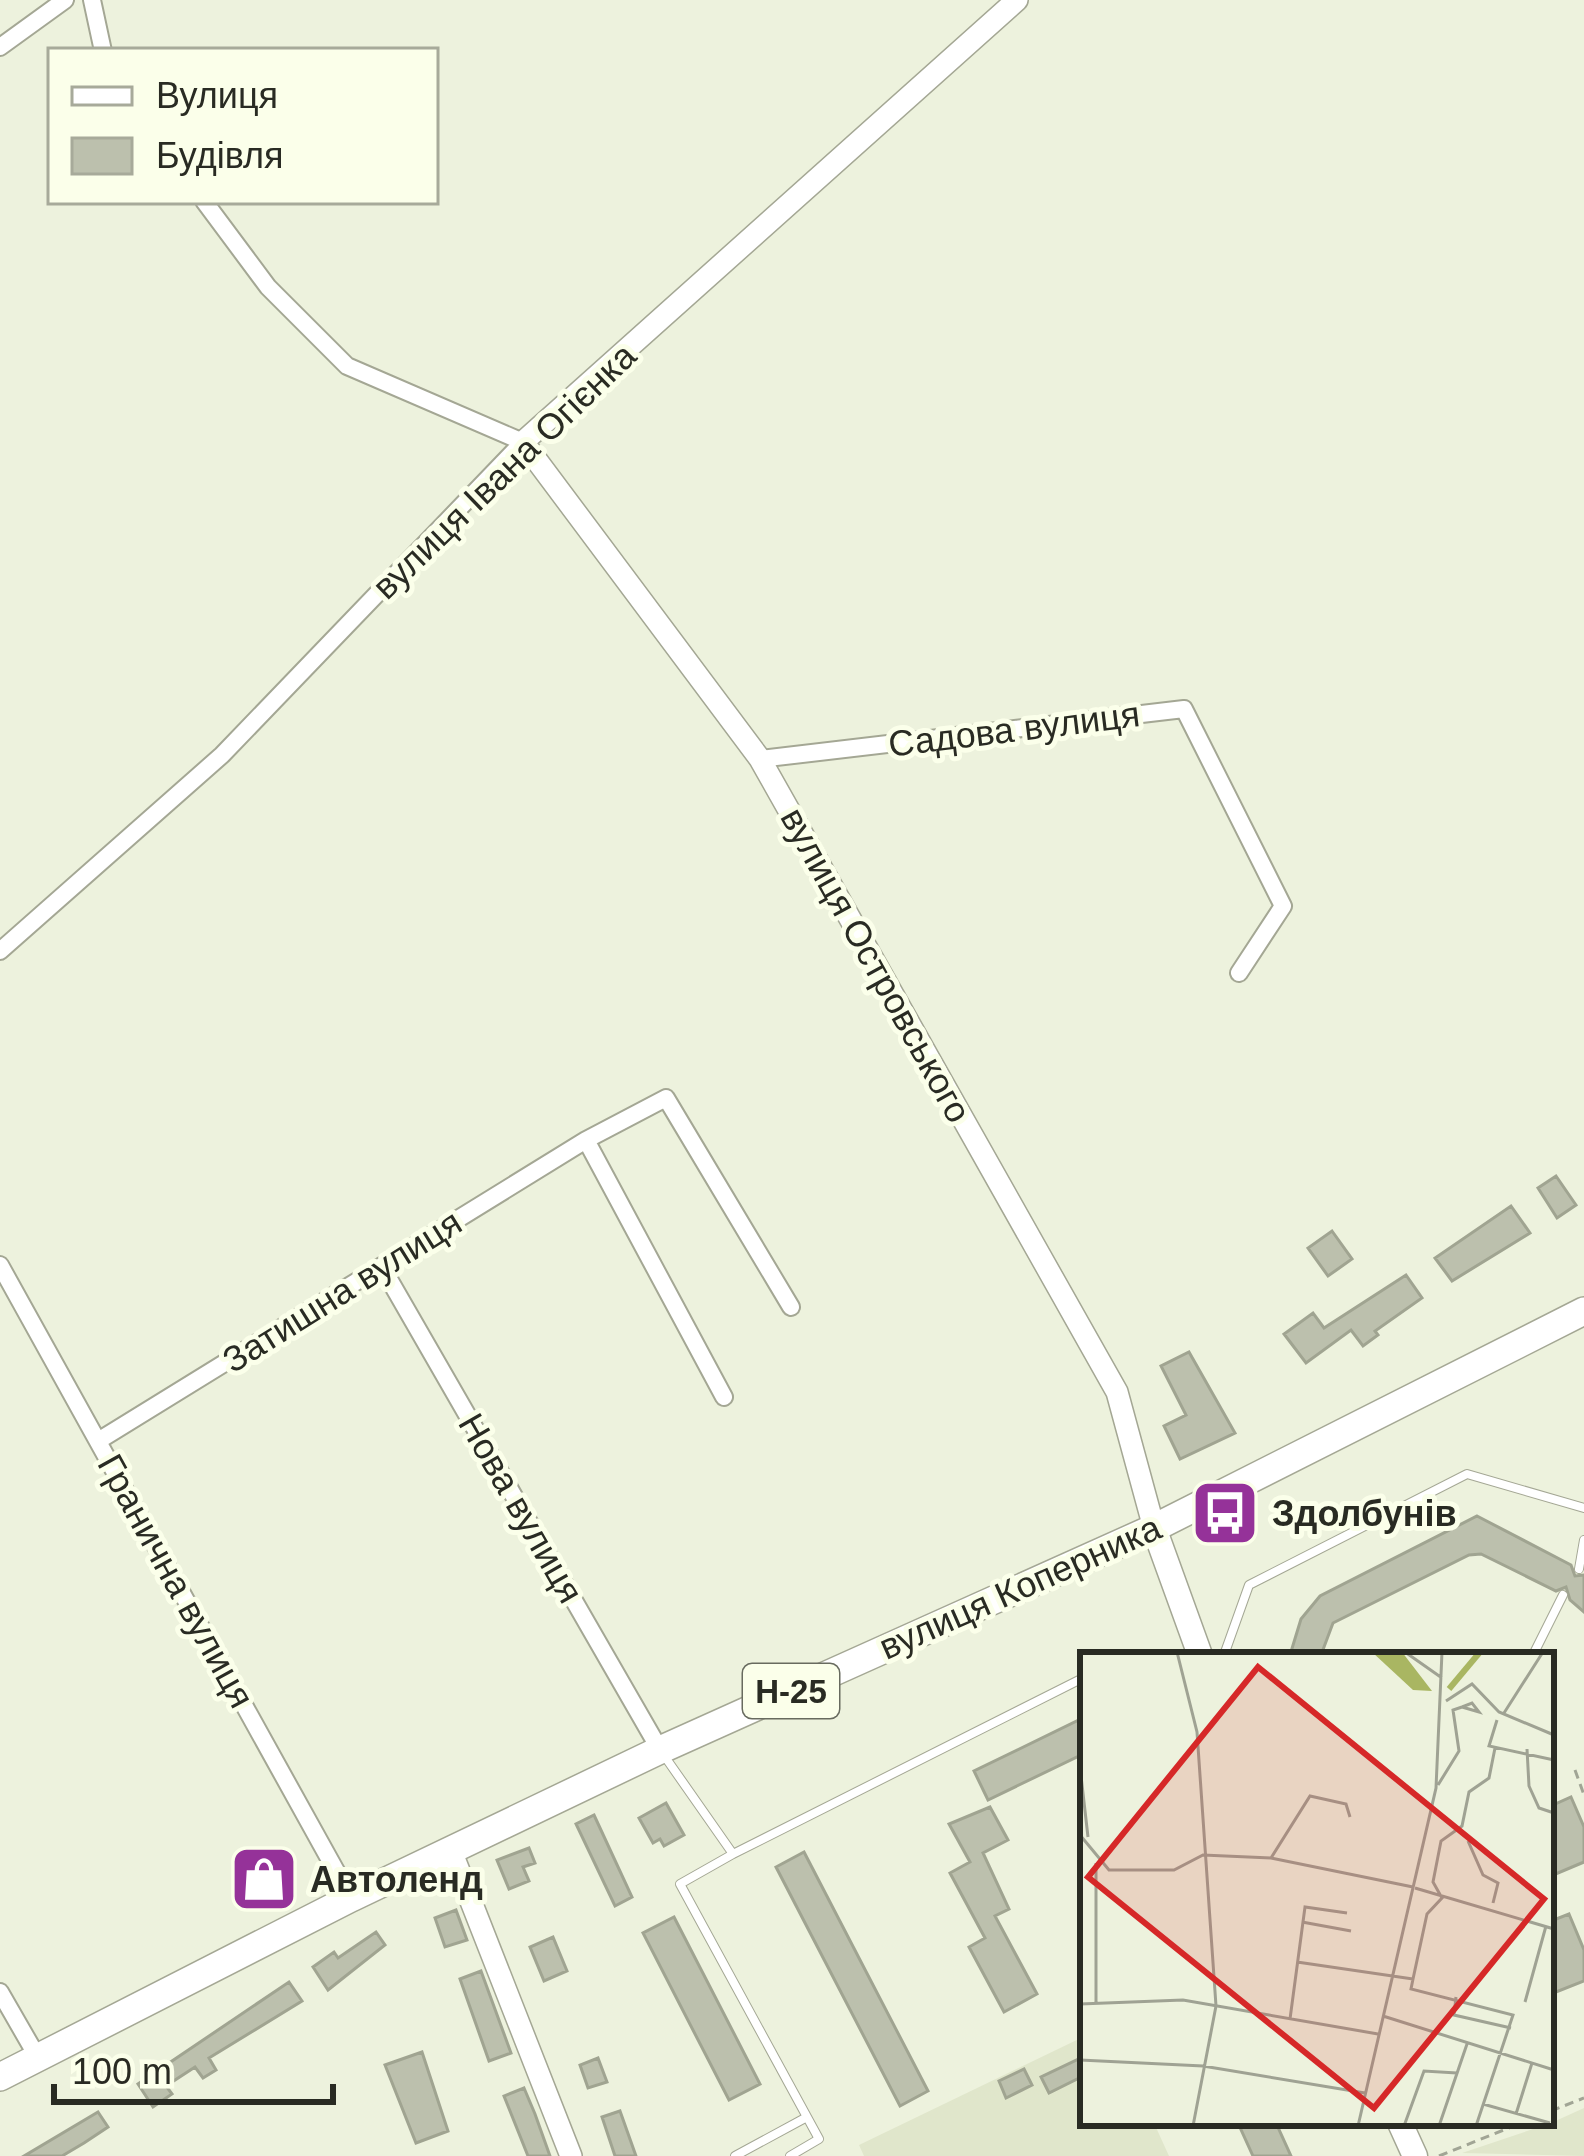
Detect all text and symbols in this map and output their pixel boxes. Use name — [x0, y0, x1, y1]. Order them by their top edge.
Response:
legend — [48, 48, 438, 204]
text: Вулиця — [156, 75, 278, 116]
text: Будівля — [156, 135, 283, 176]
street label: вулиця Івана Огієнка — [364, 334, 645, 607]
street label: Садова вулиця — [886, 693, 1142, 765]
street label: вулиця Островського — [772, 801, 980, 1129]
street label: Затишна вулиця — [215, 1201, 469, 1381]
street label: Нова вулиця — [450, 1406, 592, 1610]
street label: Гранична вулиця — [89, 1447, 263, 1715]
bus stop icon: Здолбунів — [1190, 1478, 1260, 1548]
place label: Здолбунів — [1272, 1493, 1457, 1534]
street label: вулиця Коперника — [873, 1506, 1168, 1668]
inset map — [1080, 1652, 1554, 2126]
road number: Н-25 — [743, 1664, 839, 1718]
shop icon: Автоленд — [229, 1844, 299, 1914]
place label: Автоленд — [310, 1859, 483, 1900]
scale bar — [54, 2030, 333, 2104]
text: 100 m — [72, 2051, 172, 2092]

